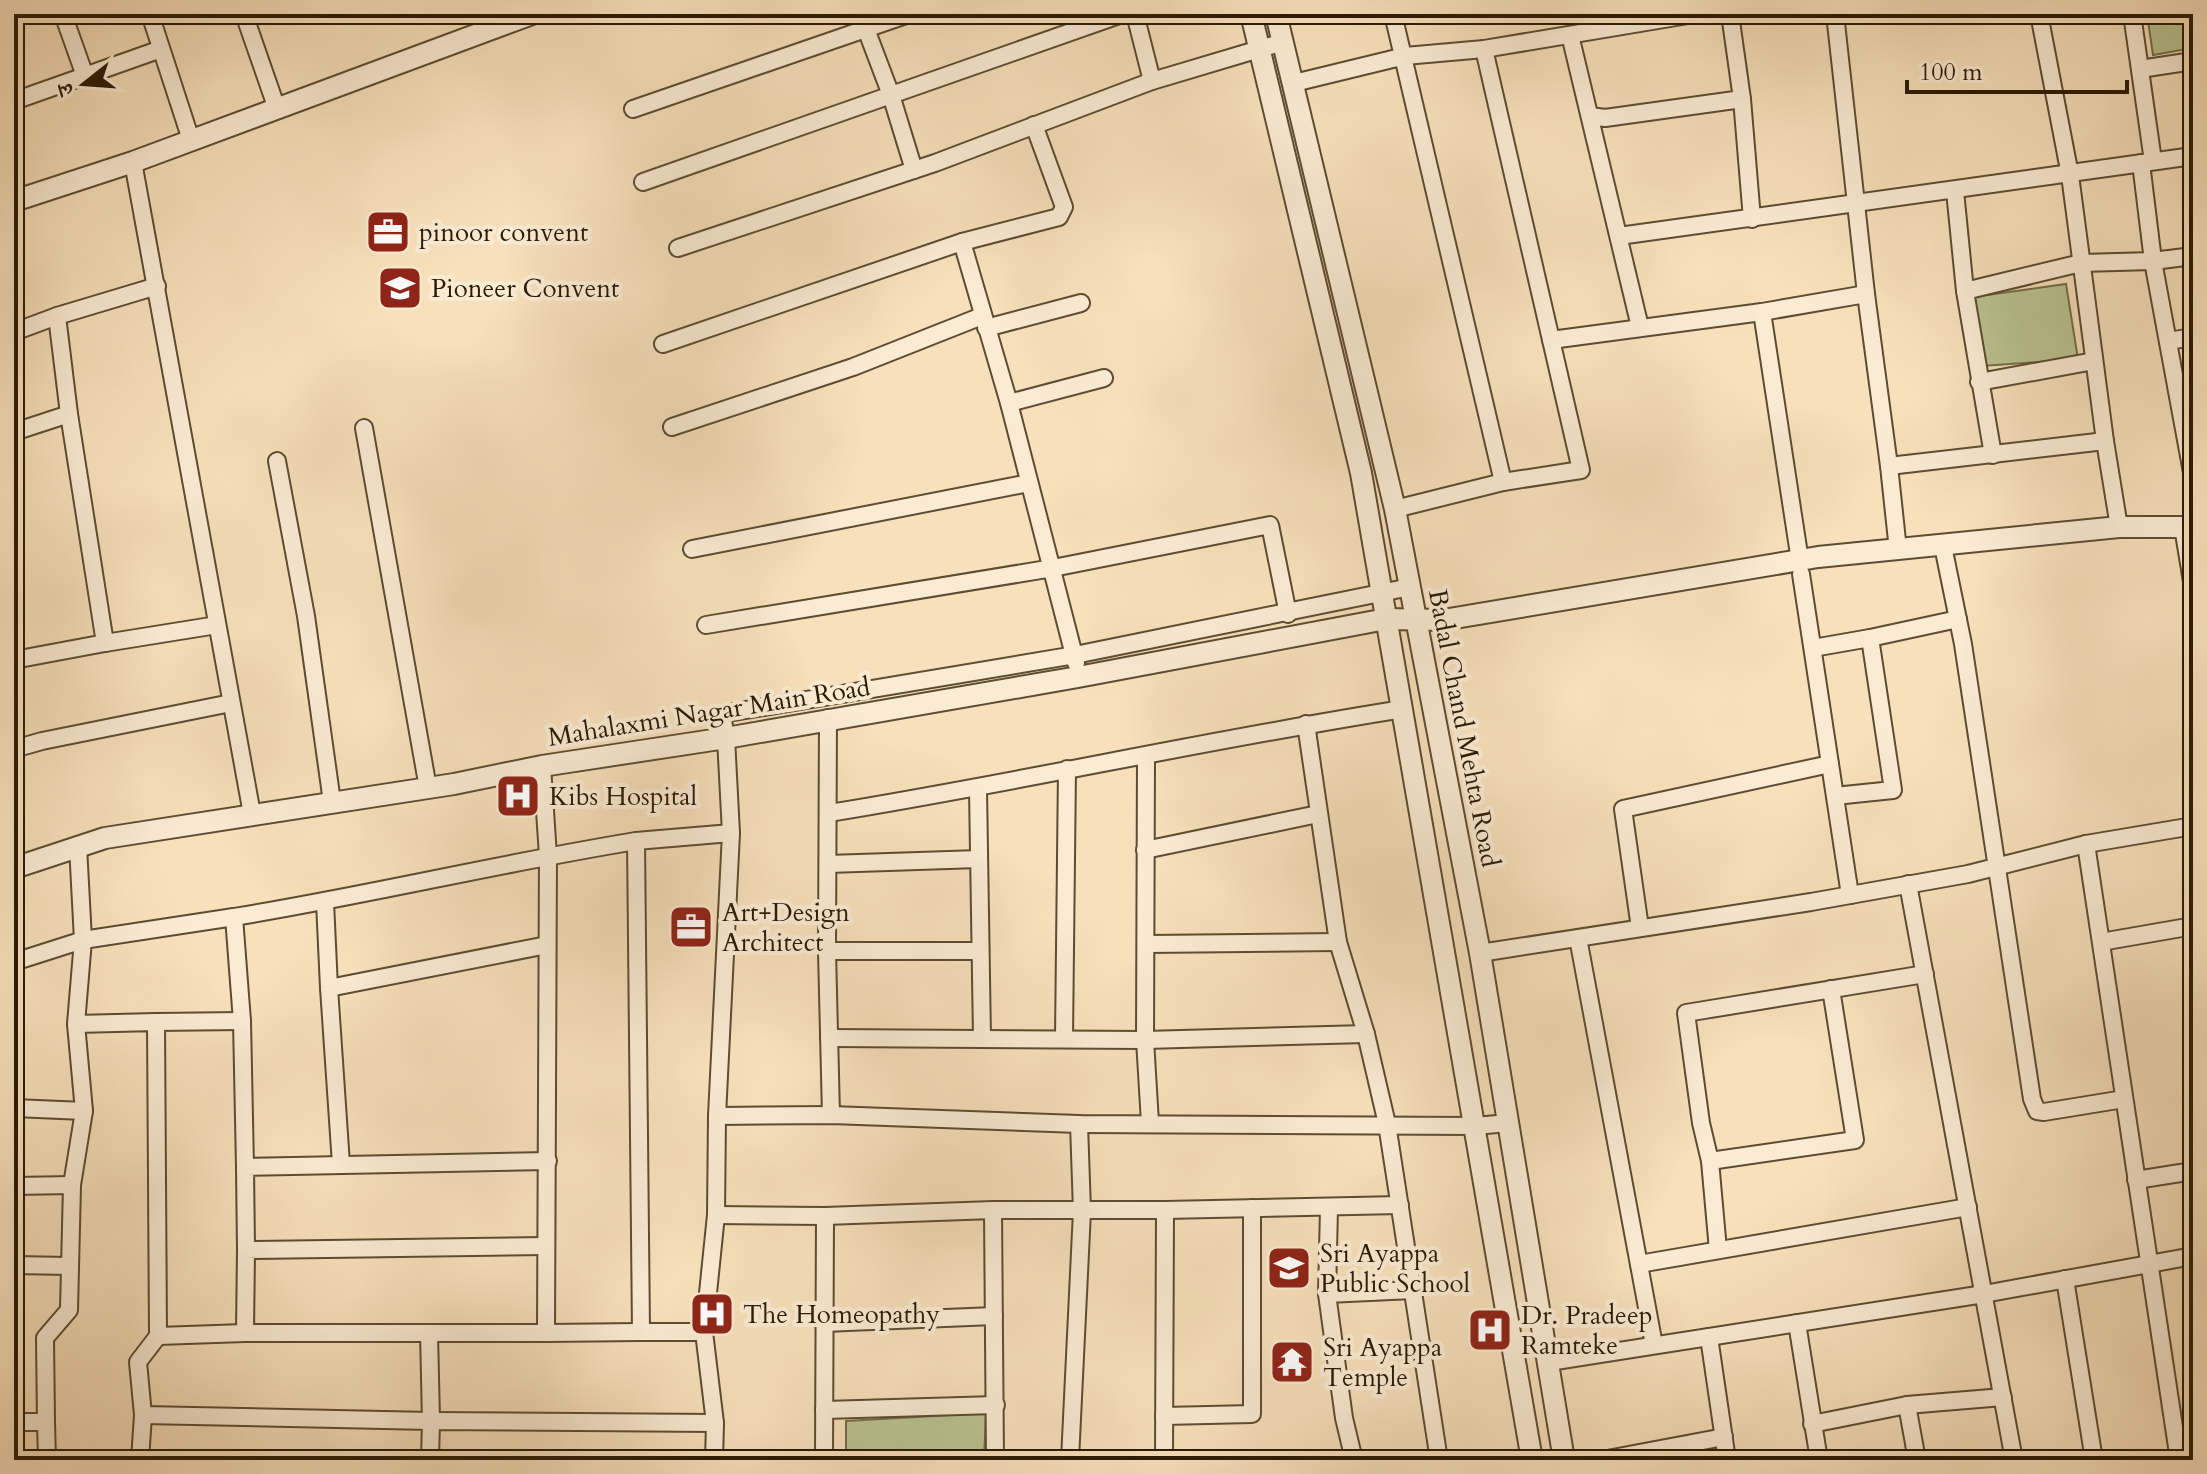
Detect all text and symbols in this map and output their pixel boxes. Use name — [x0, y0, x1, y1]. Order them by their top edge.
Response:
north arrow — [44, 44, 124, 124]
scale bar — [1907, 44, 2127, 94]
text: 100 m — [1919, 56, 1983, 89]
text: उ — [49, 78, 82, 101]
office icon: pinoor convent — [364, 208, 412, 256]
place label: pinoor convent — [419, 215, 588, 250]
school or university icon: Pioneer Convent — [376, 264, 424, 312]
place label: Pioneer Convent — [431, 271, 619, 306]
street label: Badal Chand Mehta Road — [1420, 586, 1508, 870]
street label: Mahalaxmi Nagar Main Road — [545, 669, 873, 755]
hospital icon: Kibs Hospital — [494, 772, 542, 820]
place label: Kibs Hospital — [549, 779, 697, 814]
place label: Art+Design Architect — [722, 895, 850, 960]
office icon: Art+Design Architect — [667, 903, 715, 951]
place label: Sri Ayappa Public School — [1320, 1236, 1471, 1301]
school or university icon: Sri Ayappa Public School — [1265, 1244, 1313, 1292]
hospital icon: The Homeopathy — [688, 1290, 736, 1338]
place label: The Homeopathy — [743, 1297, 940, 1332]
place label: Dr. Pradeep Ramteke — [1521, 1298, 1653, 1363]
hospital icon: Dr. Pradeep Ramteke — [1466, 1306, 1514, 1354]
place label: Sri Ayappa Temple — [1323, 1330, 1442, 1395]
temple icon: Sri Ayappa Temple — [1268, 1338, 1316, 1386]

